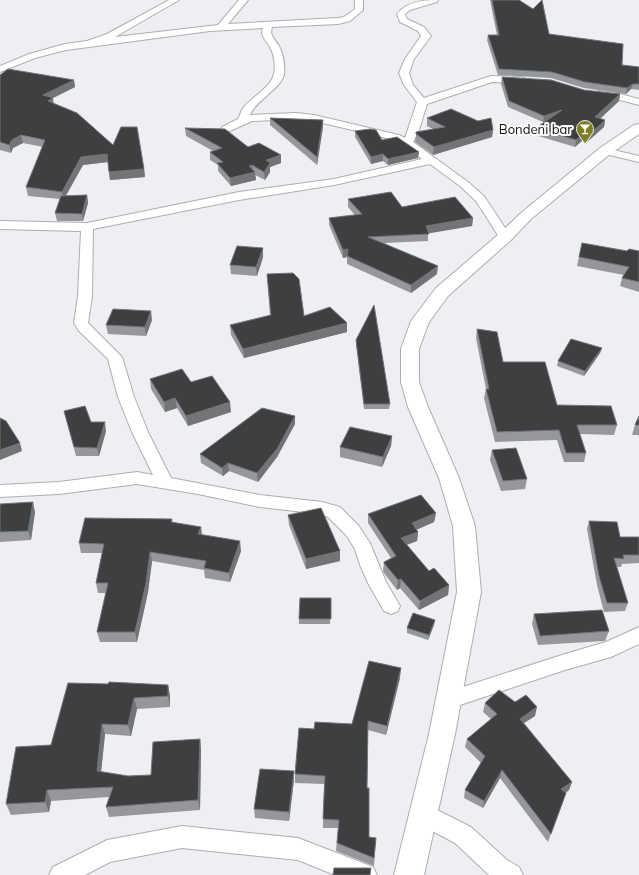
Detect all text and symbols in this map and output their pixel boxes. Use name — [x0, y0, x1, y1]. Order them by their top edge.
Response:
bar icon: Bondeni bar — [575, 119, 595, 144]
place label: Bondeni bar — [499, 121, 572, 137]

